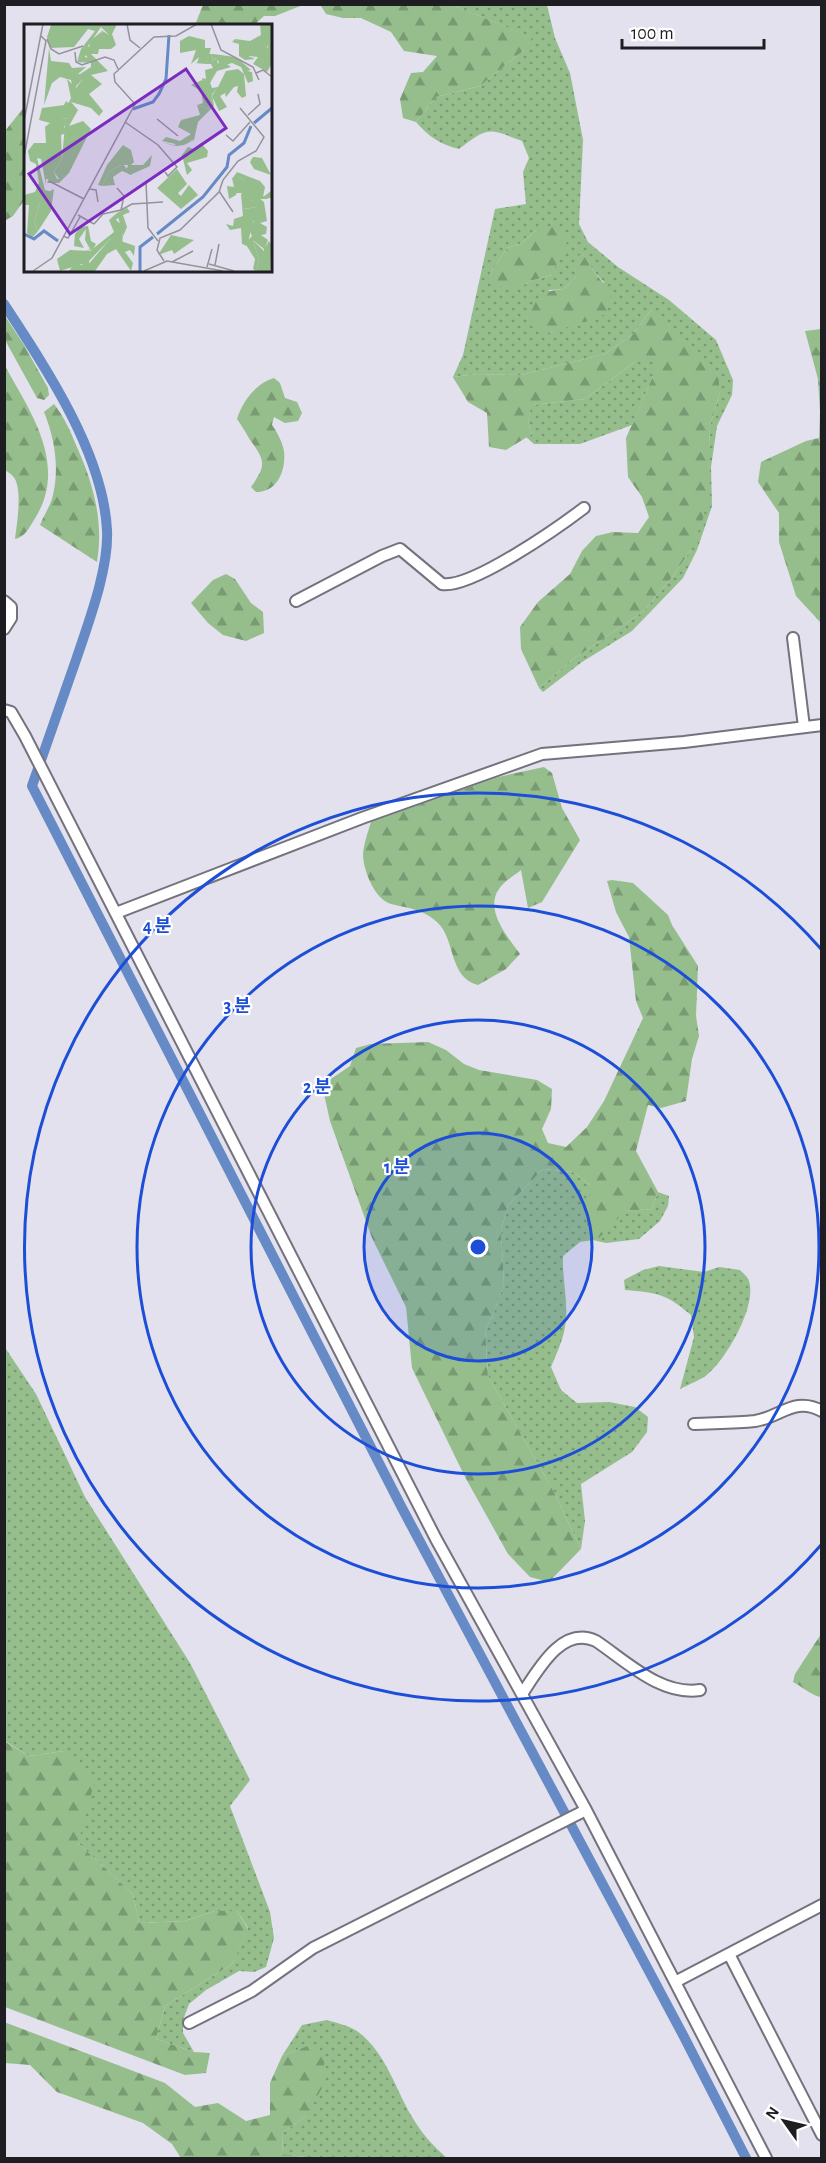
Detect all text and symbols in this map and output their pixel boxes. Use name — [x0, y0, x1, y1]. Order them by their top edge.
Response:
scale bar — [622, 12, 764, 50]
inset map — [24, 24, 272, 272]
text: 100 m — [631, 25, 674, 43]
text: 4 분 — [143, 917, 172, 936]
text: 3 분 — [223, 997, 251, 1016]
text: 2 분 — [303, 1078, 331, 1097]
text: 1 분 — [384, 1158, 410, 1177]
centre of rings — [468, 1237, 488, 1257]
north arrow — [754, 2091, 814, 2151]
text: N — [763, 2104, 782, 2122]

